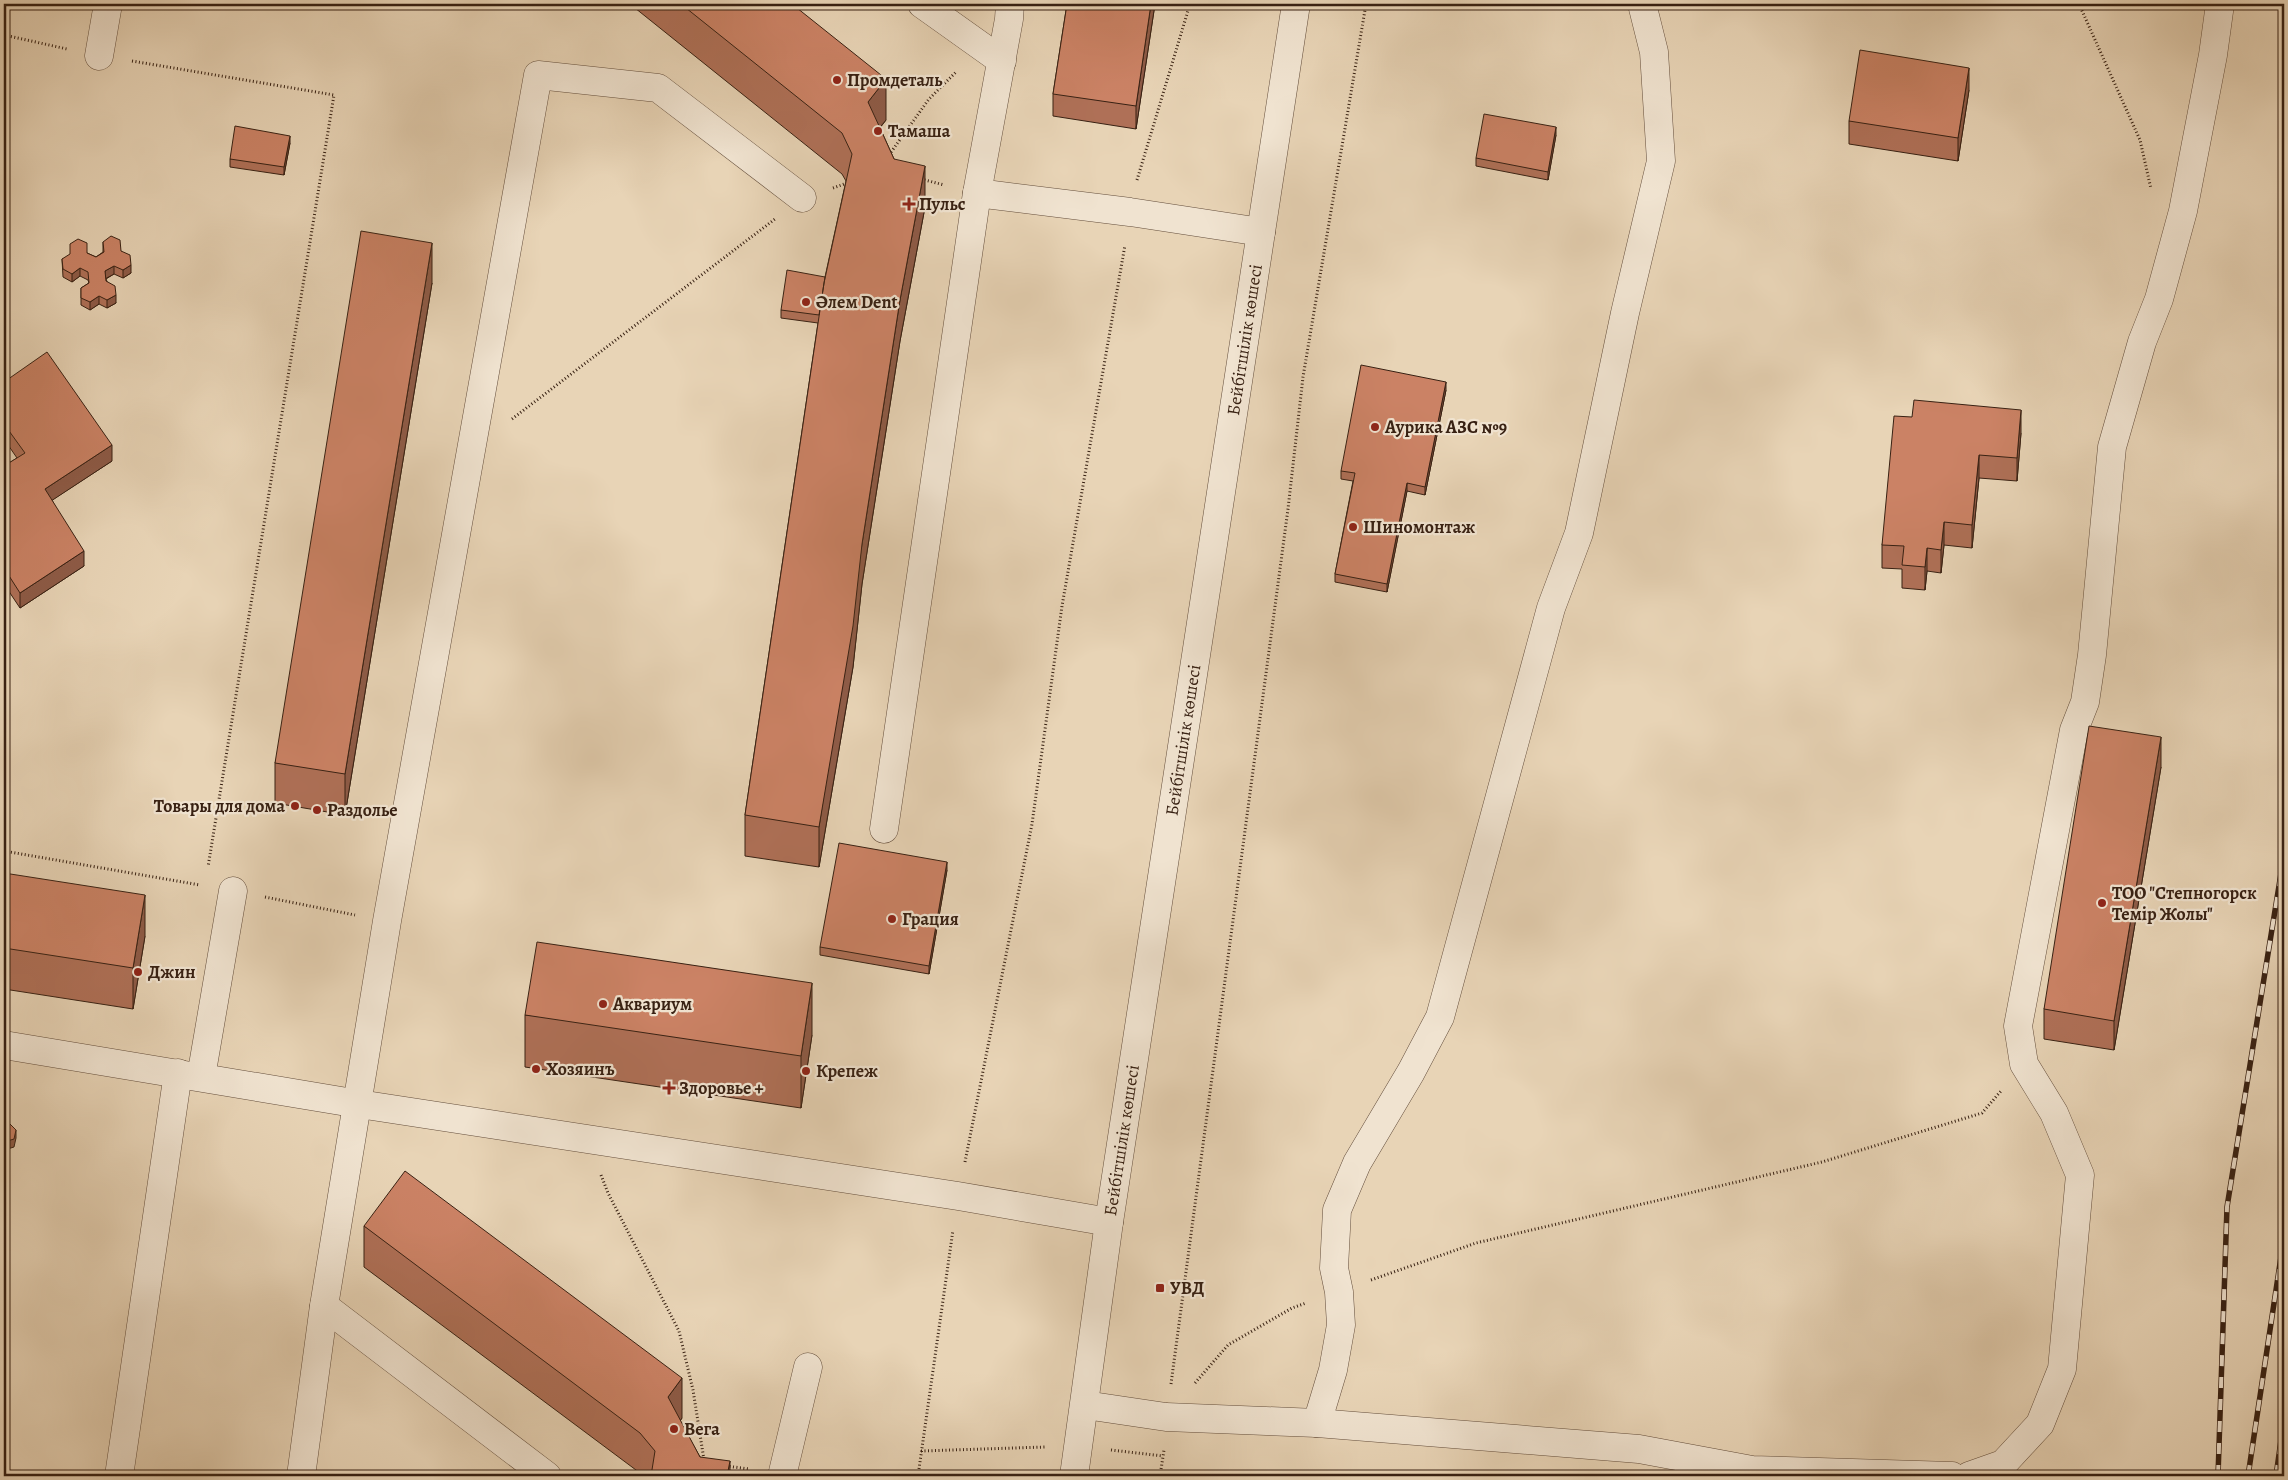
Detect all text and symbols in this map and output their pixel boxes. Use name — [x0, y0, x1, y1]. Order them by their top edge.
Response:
place label: Промдеталь — [847, 68, 943, 92]
marker: Промдеталь — [831, 74, 843, 86]
place label: Тамаша — [888, 119, 951, 143]
marker: Тамаша — [872, 125, 884, 137]
place label: Пульс — [919, 192, 966, 216]
marker: Пульс — [903, 198, 915, 210]
street label: Бейбітшілік көшесі — [1221, 262, 1268, 417]
place label: Әлем Dent — [816, 290, 898, 314]
marker: Әлем Dent — [800, 296, 812, 308]
place label: Аурика АЗС №9 — [1384, 415, 1507, 439]
marker: Аурика АЗС №9 — [1369, 421, 1381, 433]
place label: Шиномонтаж — [1363, 515, 1475, 539]
marker: Шиномонтаж — [1347, 521, 1359, 533]
street label: Бейбітшілік көшесі — [1160, 663, 1206, 817]
place label: Товары для дома — [154, 794, 285, 818]
place label: Раздолье — [327, 798, 398, 822]
marker: Товары для дома — [289, 800, 301, 812]
marker: Раздолье — [311, 804, 323, 816]
place label: ТОО "Степногорск Темiр Жолы" — [2112, 881, 2257, 926]
marker: ТОО "Степногорск Темiр Жолы" — [2096, 897, 2108, 909]
place label: Грация — [902, 907, 959, 931]
marker: Грация — [886, 913, 898, 925]
place label: Джин — [148, 960, 196, 984]
marker: Джин — [132, 966, 144, 978]
place label: Аквариум — [612, 992, 692, 1016]
marker: Аквариум — [597, 998, 609, 1010]
place label: Хозяинъ — [546, 1057, 615, 1081]
place label: Крепеж — [816, 1059, 878, 1083]
marker: Хозяинъ — [530, 1063, 542, 1075]
street label: Бейбітшілік көшесі — [1098, 1063, 1145, 1218]
marker: Крепеж — [800, 1065, 812, 1077]
place label: Здоровье + — [679, 1076, 764, 1100]
marker: Здоровье + — [663, 1082, 675, 1094]
place label: УВД — [1170, 1276, 1204, 1300]
marker: УВД — [1154, 1282, 1166, 1294]
place label: Вега — [684, 1417, 720, 1441]
marker: Вега — [668, 1423, 680, 1435]

